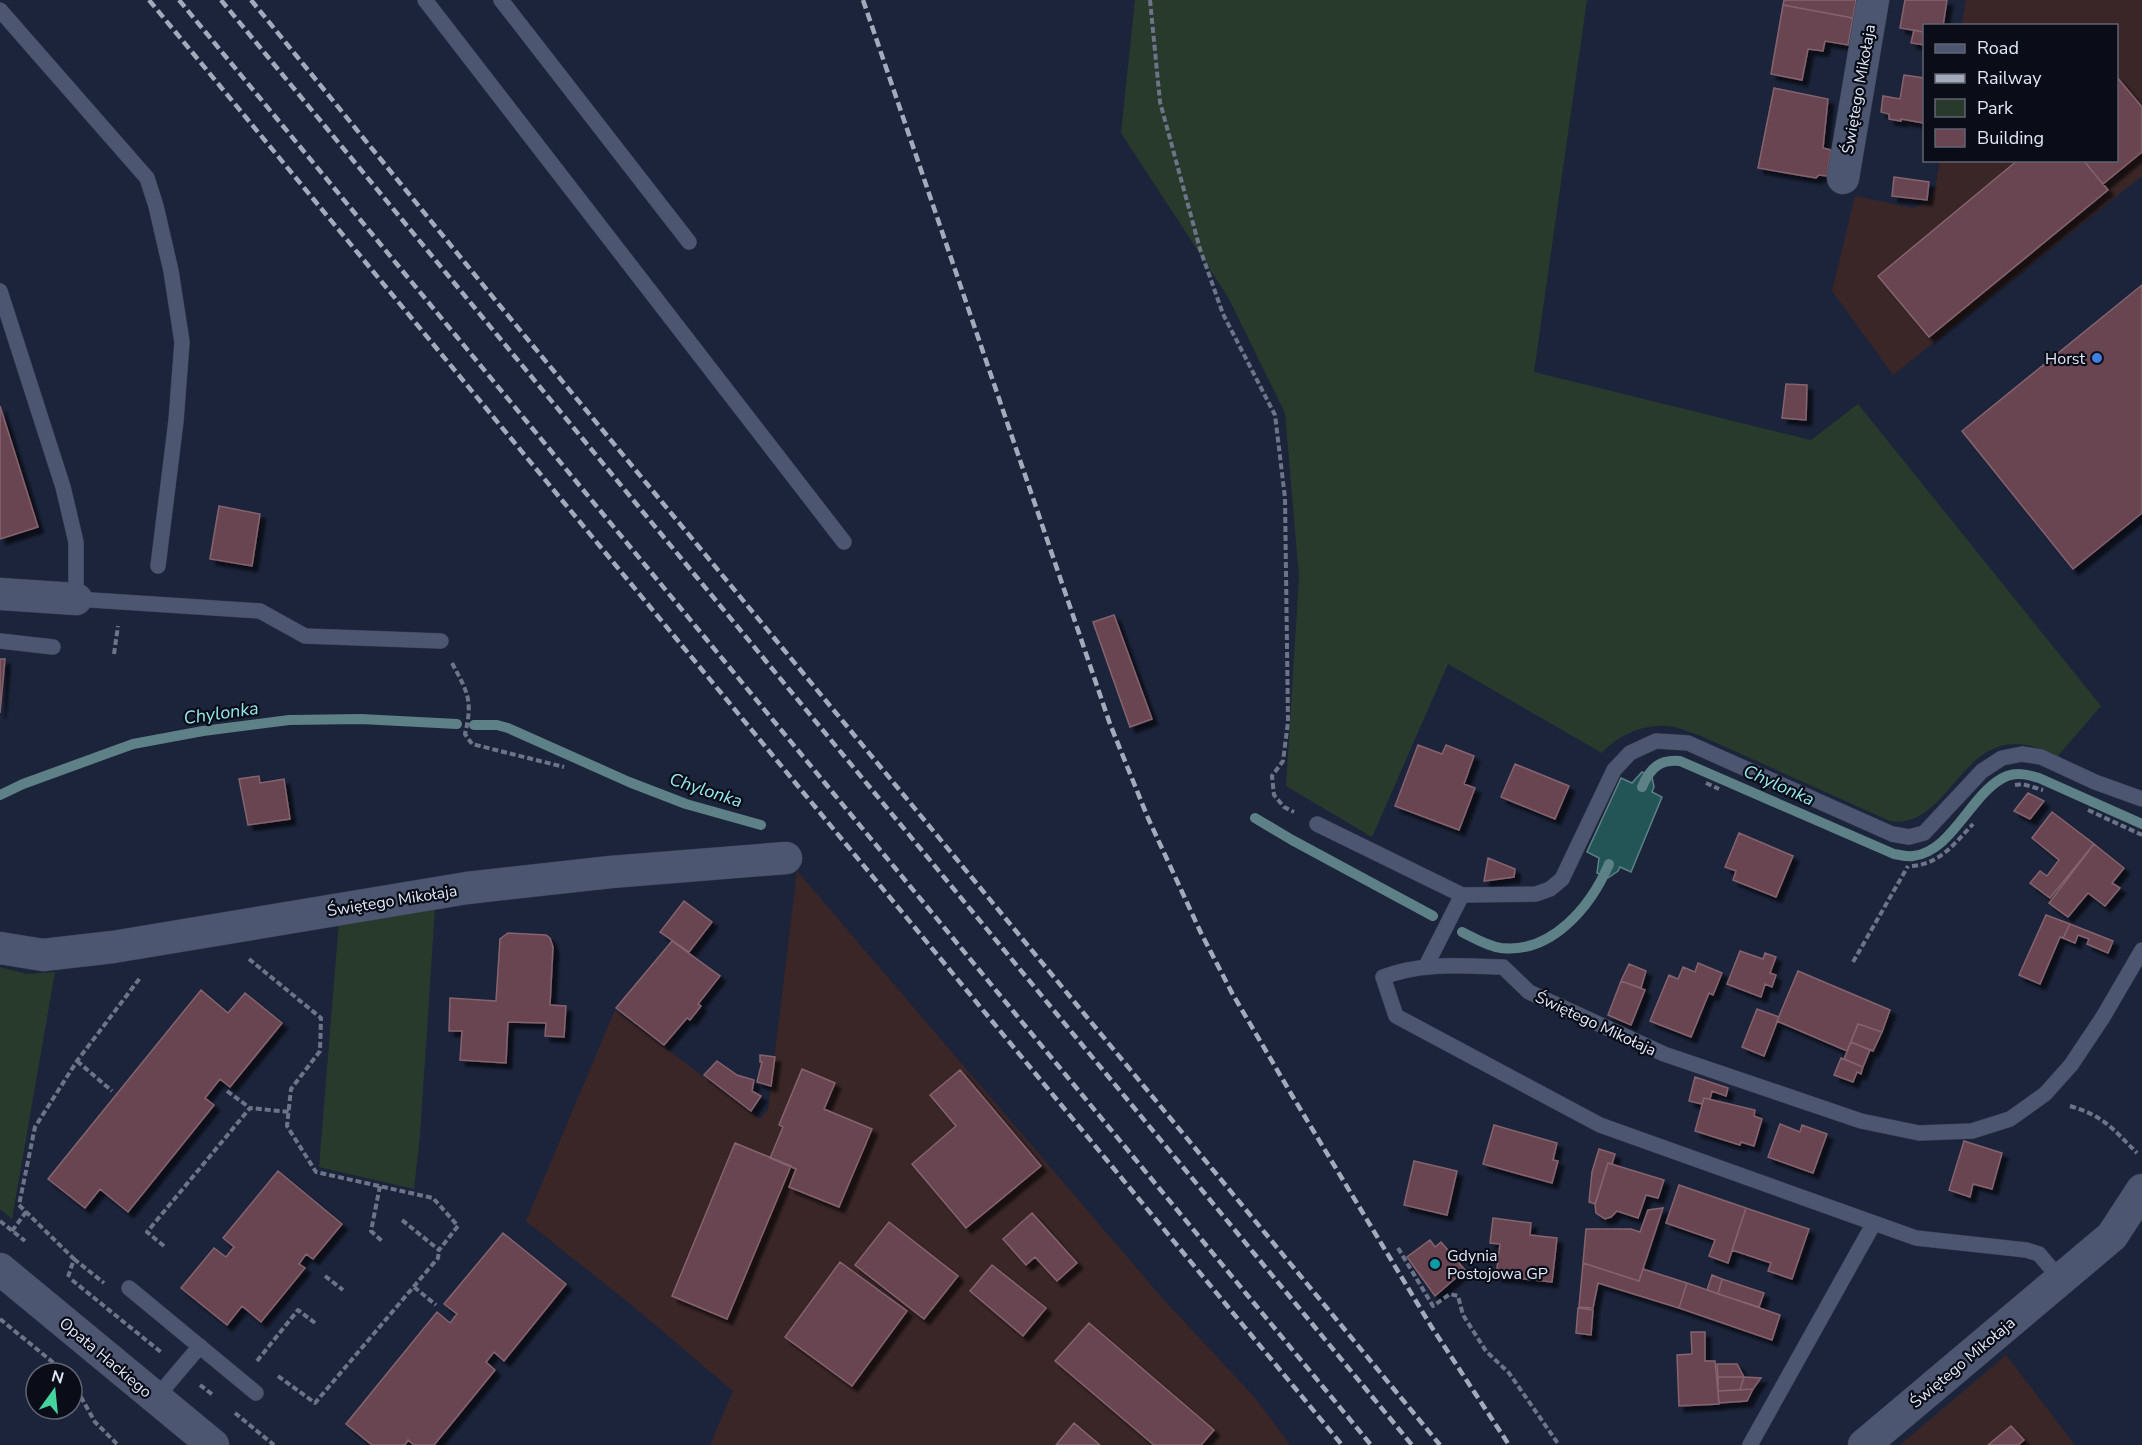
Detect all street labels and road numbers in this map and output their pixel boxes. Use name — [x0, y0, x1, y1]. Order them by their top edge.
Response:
street label: Świętego Mikołaja — [1837, 23, 1881, 156]
street label: Świętego Mikołaja — [326, 880, 459, 922]
street label: Świętego Mikołaja — [1531, 986, 1660, 1062]
street label: Opata Hackiego — [54, 1312, 156, 1403]
street label: Świętego Mikołaja — [1905, 1312, 2020, 1413]

